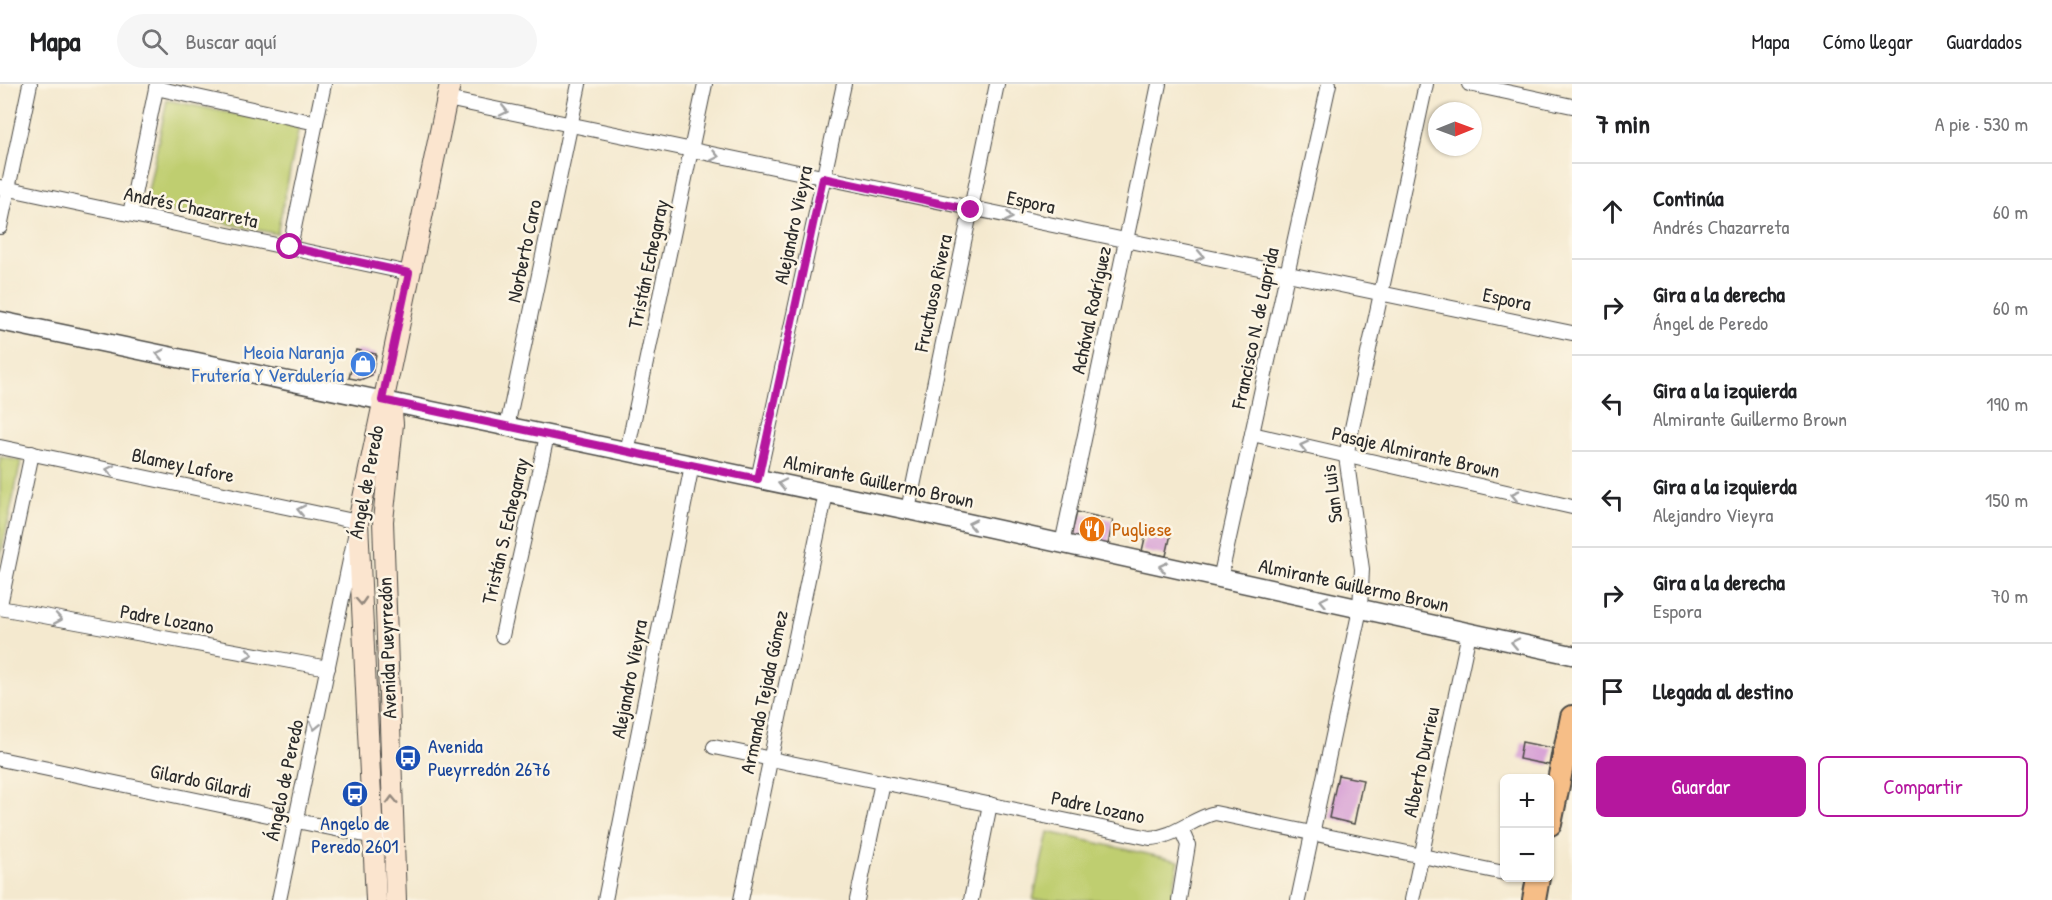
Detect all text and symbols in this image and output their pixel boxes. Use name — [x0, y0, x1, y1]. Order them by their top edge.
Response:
search box — [117, 14, 537, 68]
text: Mapa — [30, 22, 81, 60]
icon: search — [138, 25, 171, 58]
text: Buscar aquí — [186, 26, 277, 56]
text: Mapa — [1751, 27, 1789, 56]
text: Cómo llegar — [1822, 27, 1913, 56]
text: Guardados — [1946, 27, 2022, 56]
north arrow — [1428, 102, 1482, 156]
one-way arrow — [499, 104, 509, 117]
text: 7 min — [1596, 106, 1650, 141]
text: A pie · 530 m — [1935, 110, 2028, 137]
one-way arrow — [710, 149, 720, 162]
street label: Alejandro Vieyra — [767, 163, 818, 287]
street label: Andrés Chazarreta — [122, 179, 261, 234]
street label: Espora — [1004, 183, 1058, 220]
text: Continúa — [1653, 183, 1724, 213]
icon: ahead — [1596, 195, 1629, 228]
route end — [957, 196, 983, 222]
street label: Norberto Caro — [499, 197, 548, 305]
street label: Tristán Echegaray — [621, 197, 674, 331]
text: 60 m — [1993, 198, 2028, 225]
one-way arrow — [1004, 210, 1014, 223]
text: Andrés Chazarreta — [1653, 213, 1789, 240]
street label: Fructuoso Rivera — [907, 232, 958, 355]
route start — [276, 233, 302, 259]
street label: Achával Rodríguez — [1064, 243, 1117, 376]
street label: Francisco N. de Laprida — [1224, 245, 1285, 412]
one-way arrow — [1195, 249, 1205, 262]
text: Gira a la derecha — [1653, 279, 1785, 309]
street label: Espora — [1480, 280, 1534, 317]
icon: right — [1596, 291, 1629, 324]
text: 60 m — [1993, 294, 2028, 321]
text: Ángel de Peredo — [1653, 309, 1768, 336]
place label: Meoia Naranja Frutería Y Verdulería — [191, 338, 344, 388]
one-way arrow — [155, 348, 165, 361]
shop icon: Meoia Naranja Frutería Y Verdulería — [348, 349, 378, 379]
text: Gira a la izquierda — [1653, 375, 1797, 405]
icon: left — [1596, 387, 1629, 420]
text: 190 m — [1986, 390, 2028, 417]
text: Almirante Guillermo Brown — [1653, 405, 1847, 432]
street label: Pasaje Almirante Brown — [1329, 419, 1503, 484]
street label: Ángel de Peredo — [341, 423, 390, 541]
street label: Blamey Lafore — [129, 440, 237, 489]
one-way arrow — [1300, 441, 1310, 454]
street label: Almirante Guillermo Brown — [781, 447, 977, 514]
street label: Tristán S. Echegaray — [475, 455, 534, 607]
street label: San Luis — [1315, 463, 1348, 525]
one-way arrow — [106, 464, 116, 477]
text: Gira a la izquierda — [1653, 471, 1797, 501]
one-way arrow — [777, 478, 787, 491]
icon: left — [1596, 483, 1629, 516]
text: 150 m — [1985, 486, 2028, 513]
one-way arrow — [1510, 489, 1520, 502]
text: Alejandro Vieyra — [1653, 501, 1773, 528]
one-way arrow — [296, 504, 306, 517]
restaurant icon: Pugliese — [1077, 514, 1107, 544]
place label: Pugliese — [1112, 515, 1172, 542]
one-way arrow — [968, 518, 978, 531]
street label: Almirante Guillermo Brown — [1256, 551, 1452, 618]
one-way arrow — [1158, 561, 1168, 574]
text: Gira a la derecha — [1653, 567, 1785, 597]
street label: Avenida Pueyrredón — [371, 577, 402, 719]
icon: right — [1596, 579, 1629, 612]
text: 70 m — [1991, 582, 2028, 609]
one-way arrow — [1319, 595, 1329, 608]
street label: Padre Lozano — [118, 597, 216, 640]
one-way arrow — [354, 597, 367, 606]
text: Espora — [1653, 597, 1702, 624]
street label: Armando Tejada Gómez — [733, 607, 794, 776]
one-way arrow — [53, 612, 62, 624]
street label: Alejandro Vieyra — [604, 617, 653, 741]
one-way arrow — [1510, 637, 1520, 650]
one-way arrow — [244, 647, 254, 660]
icon: arrive — [1596, 675, 1629, 708]
text: Llegada al destino — [1653, 676, 1793, 706]
street label: Alberto Durrieu — [1396, 704, 1445, 819]
street label: Ángelo de Peredo — [258, 717, 310, 843]
one-way arrow — [310, 720, 323, 730]
place label: Avenida Pueyrredón 2676 — [428, 732, 550, 782]
bus stop icon: Avenida Pueyrredón 2676 — [393, 743, 423, 773]
button: Guardar — [1596, 756, 1806, 817]
button: Compartir — [1818, 756, 2028, 817]
street label: Gilardo Gilardi — [148, 757, 254, 804]
map controls — [1500, 774, 1554, 882]
button: + — [1500, 774, 1554, 828]
bus stop icon: Angelo de Peredo 2601 — [340, 779, 370, 809]
street label: Padre Lozano — [1049, 783, 1147, 830]
one-way arrow — [386, 795, 399, 804]
place label: Angelo de Peredo 2601 — [311, 809, 399, 859]
button: − — [1500, 828, 1554, 882]

